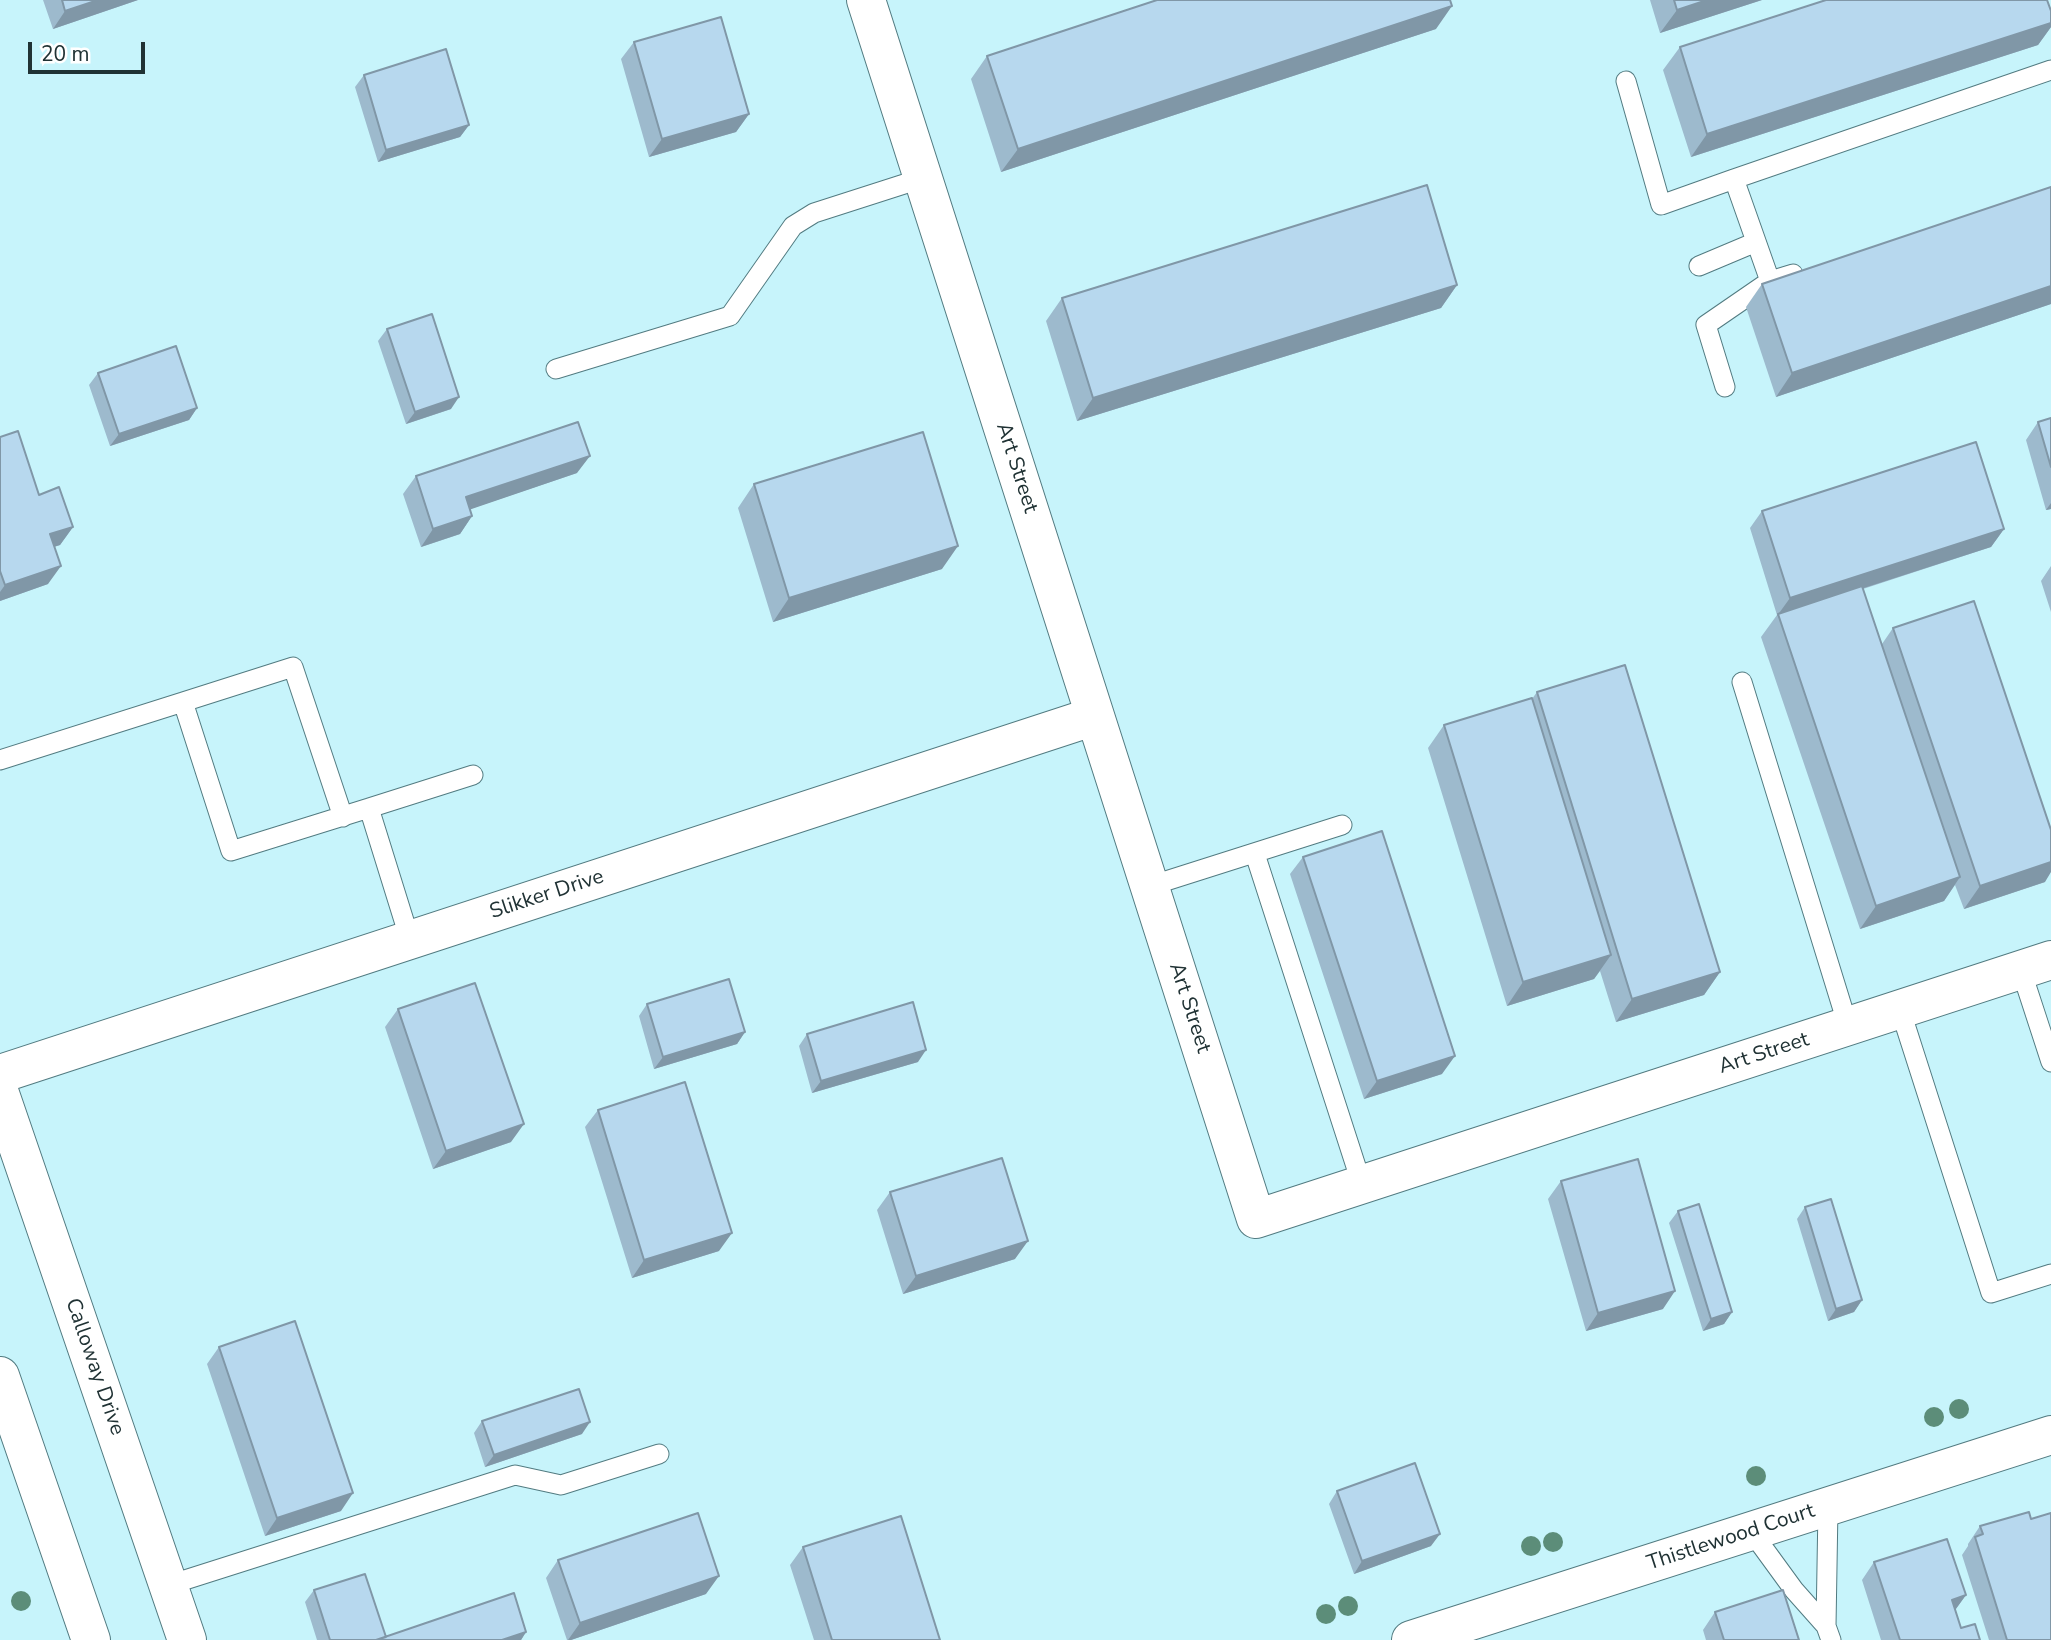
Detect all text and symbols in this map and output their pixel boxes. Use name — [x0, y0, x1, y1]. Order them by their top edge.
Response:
scale bar — [32, 28, 149, 72]
text: 20 m — [41, 40, 90, 68]
street label: Art Street — [990, 420, 1042, 516]
street label: Slikker Drive — [487, 865, 607, 925]
street label: Art Street — [1163, 960, 1215, 1056]
street label: Art Street — [1716, 1028, 1812, 1080]
street label: Calloway Drive — [59, 1295, 129, 1439]
street label: Thistlewood Court — [1644, 1499, 1818, 1577]

